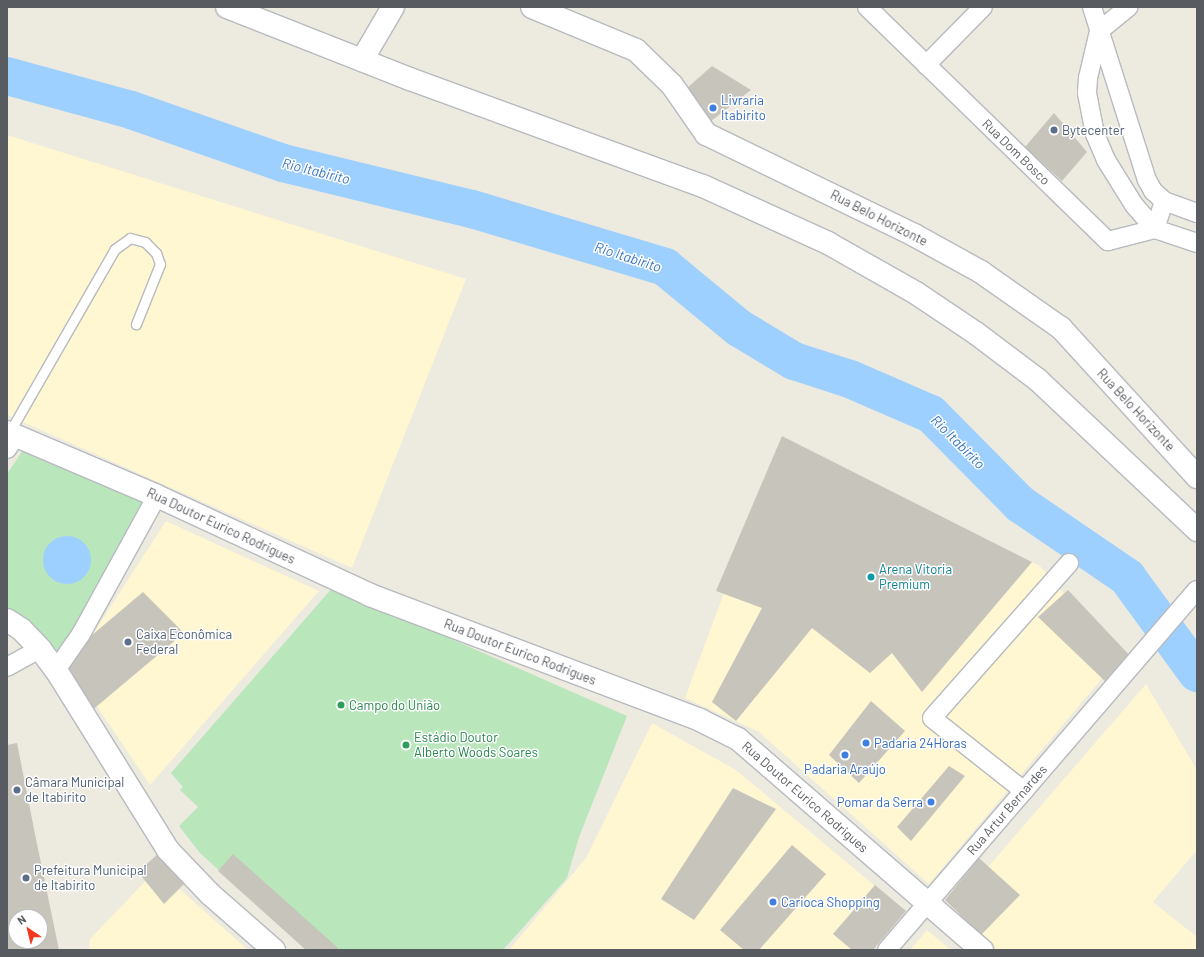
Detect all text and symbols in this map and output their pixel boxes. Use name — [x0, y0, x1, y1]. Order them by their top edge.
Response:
place label: Livraria Itabirito — [721, 93, 766, 124]
marker: Livraria Itabirito — [708, 103, 718, 113]
street label: Rua Dom Bosco — [979, 116, 1053, 188]
place label: Bytecenter — [1062, 122, 1124, 138]
marker: Bytecenter — [1049, 125, 1059, 135]
water label: Rio Itabirito — [280, 154, 352, 188]
street label: Rua Belo Horizonte — [828, 187, 930, 249]
water label: Rio Itabirito — [593, 238, 663, 276]
street label: Rua Belo Horizonte — [1094, 366, 1178, 454]
water label: Rio Itabirito — [928, 412, 988, 472]
street label: Rua Doutor Eurico Rodrigues — [144, 485, 298, 567]
place label: Arena Vitoria Premium — [879, 562, 952, 593]
marker: Arena Vitoria Premium — [866, 572, 876, 582]
street label: Rua Doutor Eurico Rodrigues — [442, 616, 598, 688]
place label: Caixa Econômica Federal — [136, 627, 232, 658]
marker: Caixa Econômica Federal — [123, 637, 133, 647]
place label: Campo do União — [349, 697, 440, 713]
marker: Campo do União — [336, 700, 346, 710]
place label: Estádio Doutor Alberto Woods Soares — [414, 730, 538, 761]
place label: Padaria 24Horas — [874, 735, 967, 751]
street label: Rua Doutor Eurico Rodrigues — [739, 738, 871, 856]
marker: Padaria 24Horas — [861, 738, 871, 748]
marker: Estádio Doutor Alberto Woods Soares — [401, 740, 411, 750]
marker: Padaria Araújo — [840, 750, 850, 760]
place label: Padaria Araújo — [804, 761, 886, 777]
street label: Rua Artur Bernardes — [964, 762, 1050, 858]
place label: Câmara Municipal de Itabirito — [25, 775, 124, 806]
marker: Câmara Municipal de Itabirito — [12, 785, 22, 795]
place label: Pomar da Serra — [837, 794, 923, 810]
marker: Pomar da Serra — [926, 797, 936, 807]
place label: Prefeitura Municipal de Itabirito — [34, 863, 147, 894]
marker: Prefeitura Municipal de Itabirito — [21, 873, 31, 883]
place label: Carioca Shopping — [781, 894, 880, 910]
marker: Carioca Shopping — [768, 897, 778, 907]
north arrow — [8, 909, 48, 949]
text: N — [15, 912, 28, 927]

